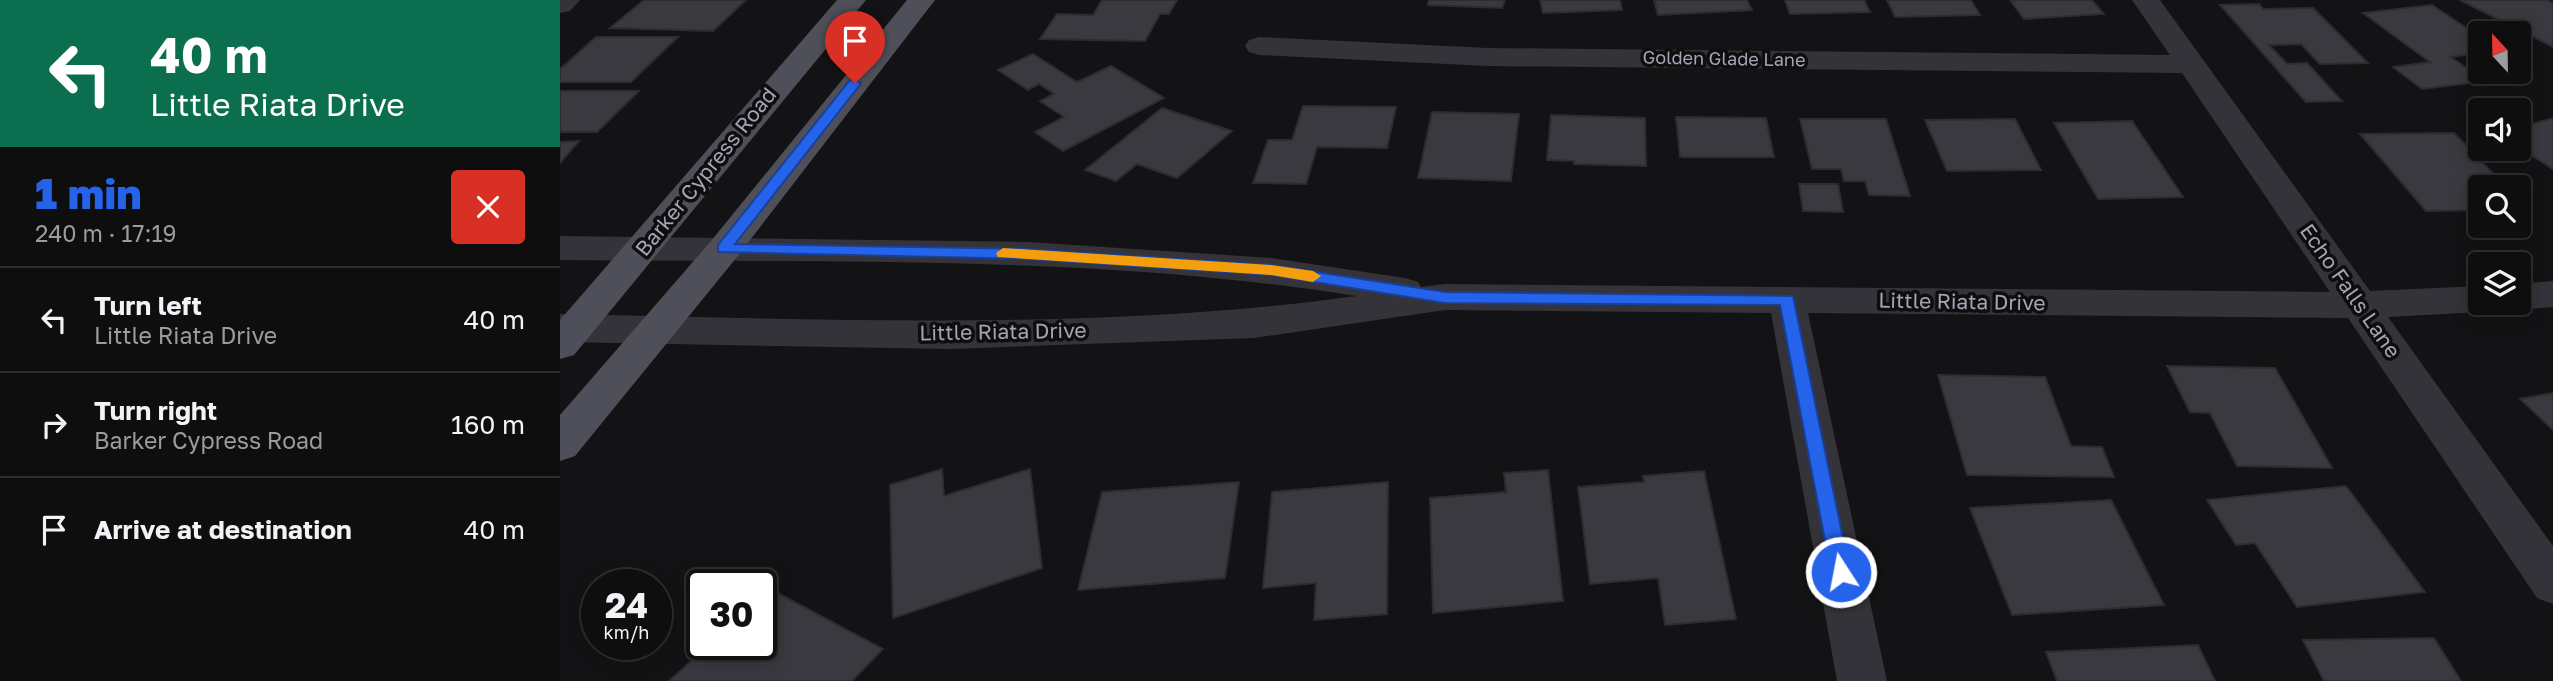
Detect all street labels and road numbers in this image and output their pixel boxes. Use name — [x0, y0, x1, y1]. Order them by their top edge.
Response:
street label: Golden Glade Lane — [1642, 46, 1806, 70]
street label: Barker Cypress Road — [629, 82, 781, 261]
street label: Echo Falls Lane — [2295, 218, 2407, 362]
street label: Little Riata Drive — [1878, 287, 2046, 315]
street label: Little Riata Drive — [919, 317, 1087, 345]

